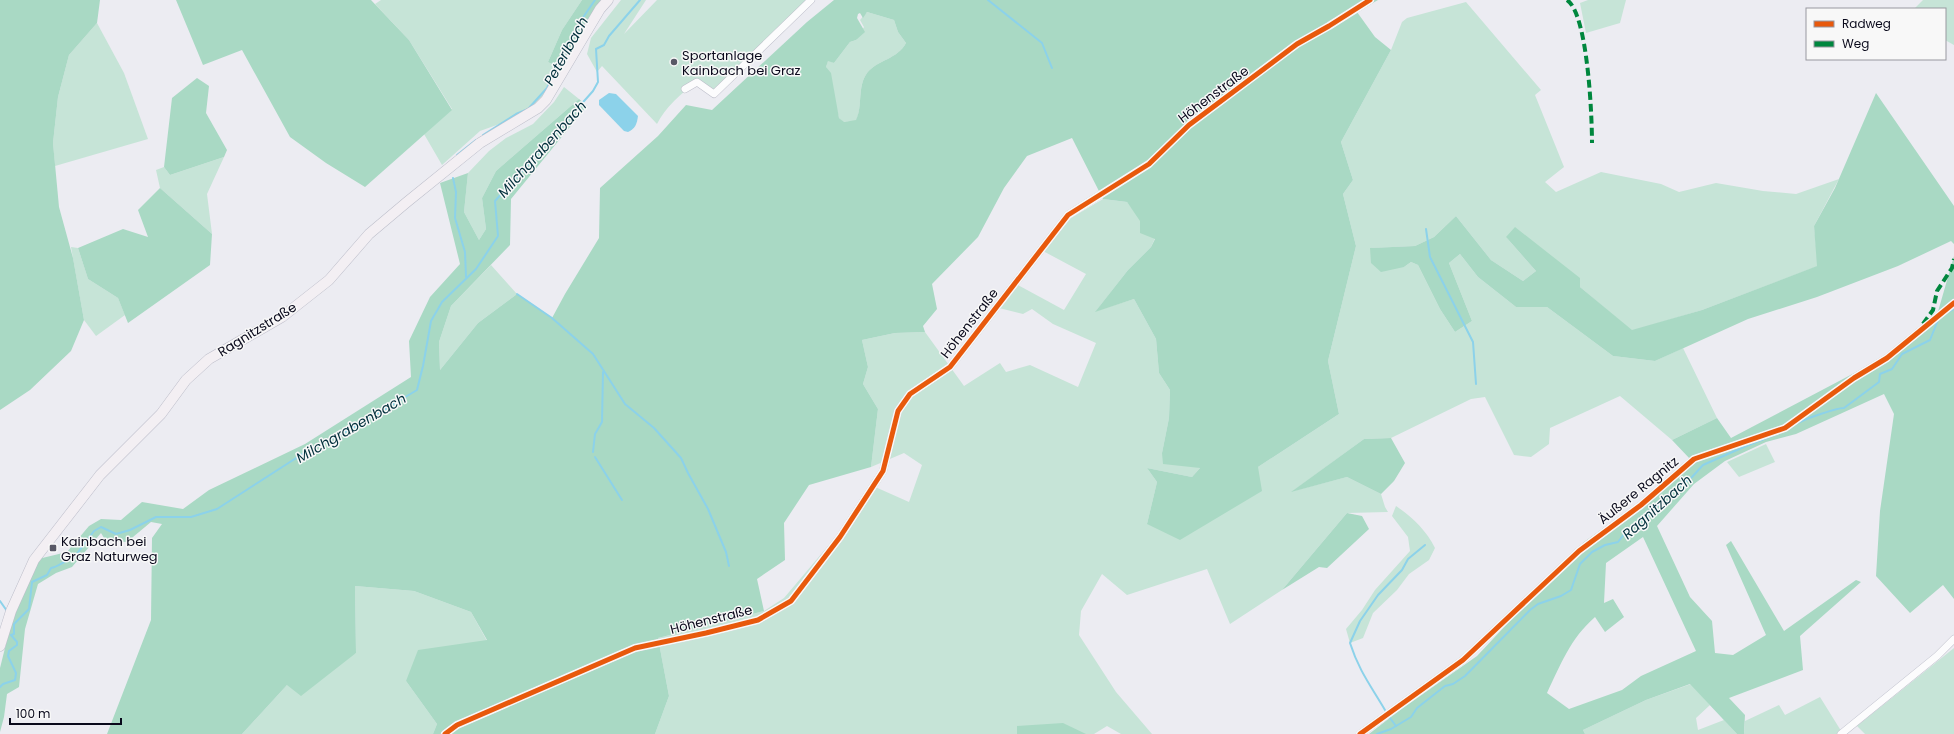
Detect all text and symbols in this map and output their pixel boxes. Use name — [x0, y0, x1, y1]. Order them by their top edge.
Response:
legend — [1806, 8, 1946, 60]
water label: Peterlbach — [539, 13, 593, 89]
text: Radweg — [1842, 15, 1891, 32]
text: Weg — [1842, 35, 1869, 52]
place label: Sportanlage Kainbach bei Graz — [682, 46, 801, 80]
marker: Sportanlage Kainbach bei Graz — [669, 57, 679, 67]
street label: Höhenstraße — [1174, 62, 1253, 127]
water label: Milchgrabenbach — [493, 96, 591, 202]
street label: Höhenstraße — [936, 284, 1003, 362]
street label: Ragnitzstraße — [214, 298, 300, 361]
water label: Milchgrabenbach — [292, 388, 410, 468]
street label: Äußere Ragnitz — [1594, 452, 1682, 529]
water label: Ragnitzbach — [1618, 470, 1696, 544]
place label: Kainbach bei Graz Naturweg — [61, 532, 157, 566]
marker: Kainbach bei Graz Naturweg — [48, 543, 58, 553]
street label: Höhenstraße — [668, 600, 754, 639]
scale bar — [10, 700, 121, 726]
text: 100 m — [16, 705, 50, 722]

